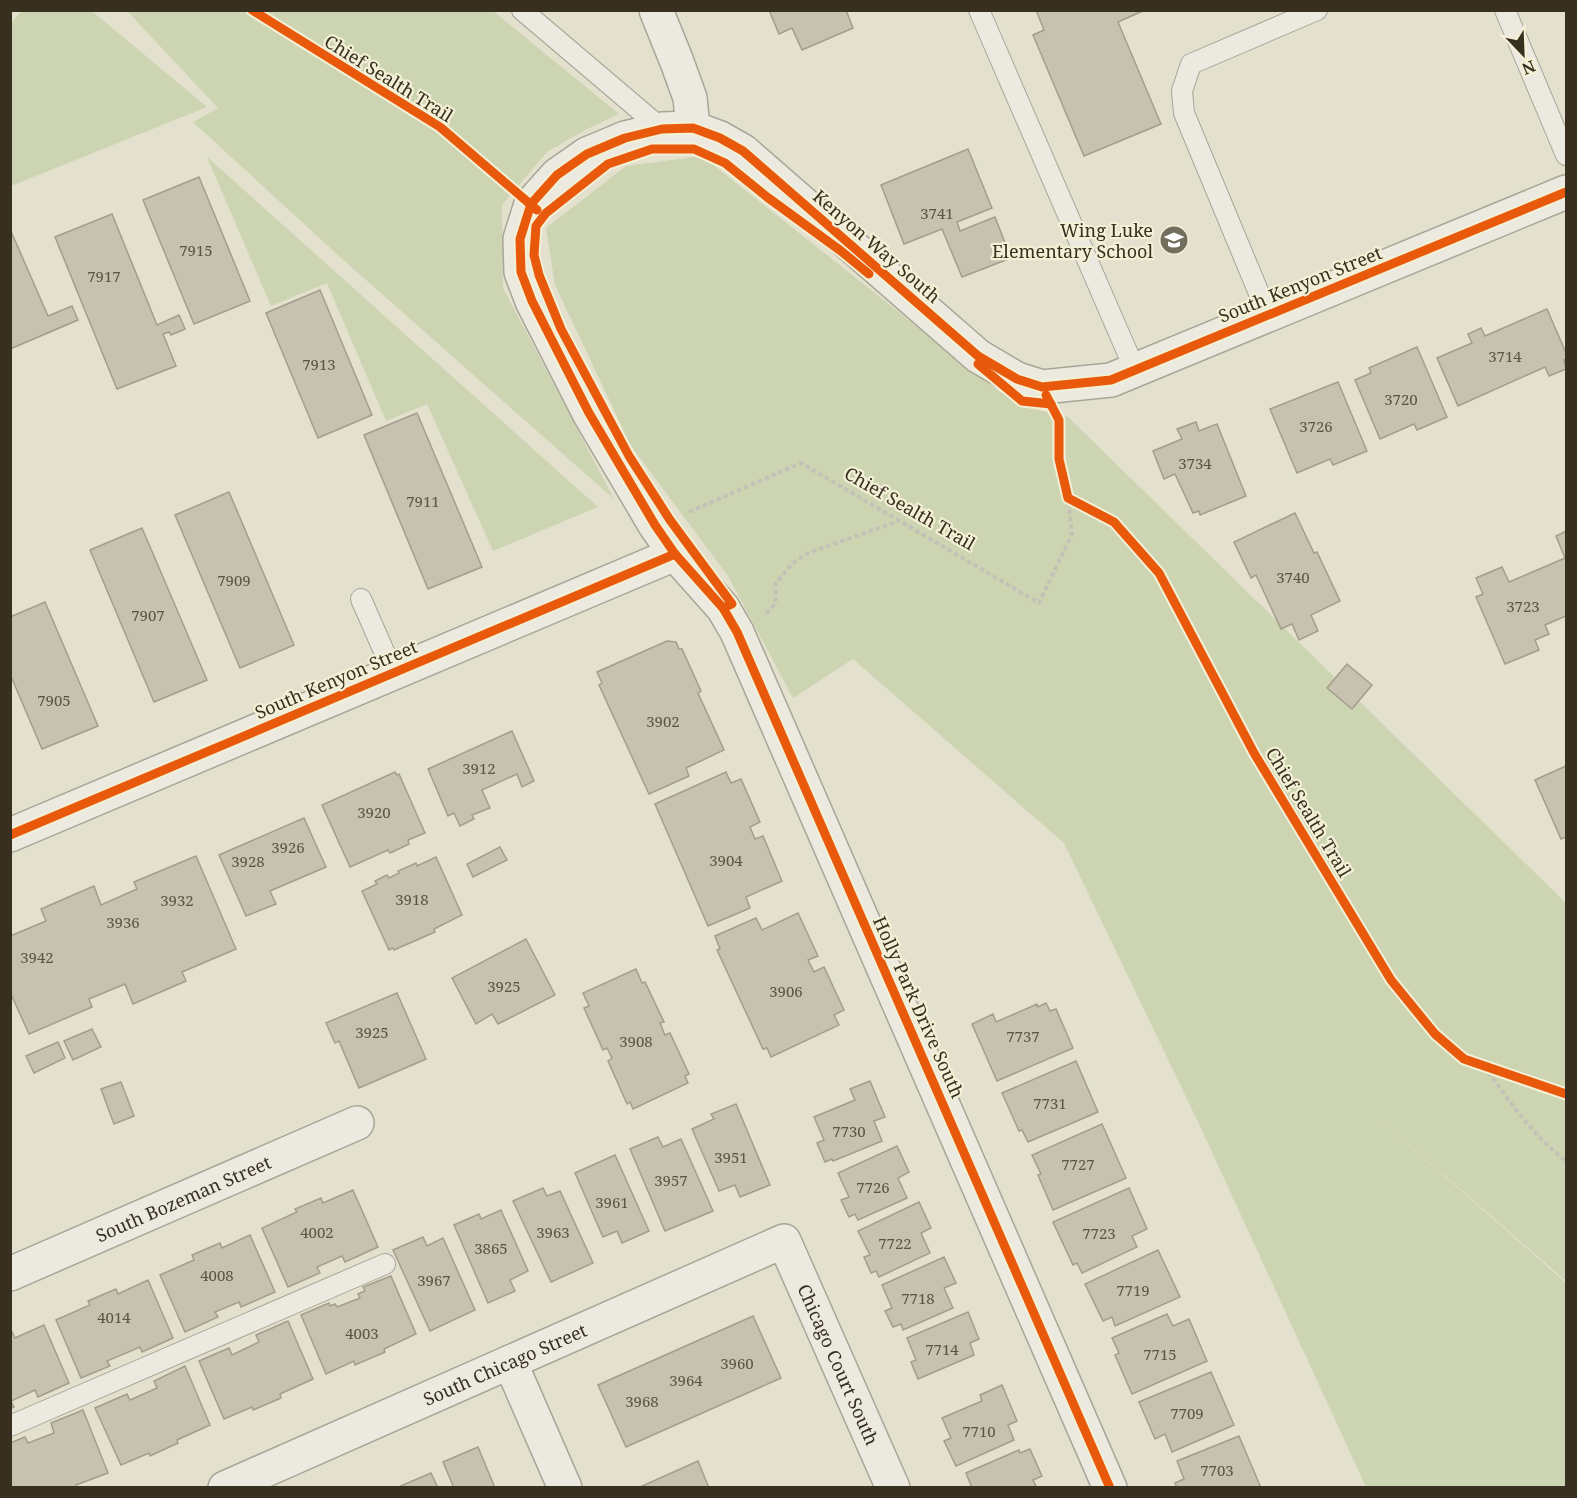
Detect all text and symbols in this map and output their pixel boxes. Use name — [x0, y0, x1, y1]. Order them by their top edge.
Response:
north arrow — [1493, 24, 1553, 84]
street label: Chief Sealth Trail — [320, 29, 458, 127]
text: N — [1518, 55, 1539, 81]
street label: Kenyon Way South — [808, 184, 946, 308]
house number: 3741 — [920, 203, 954, 223]
place label: Wing Luke Elementary School — [992, 218, 1153, 263]
school or university icon: Wing Luke Elementary School — [1158, 224, 1190, 256]
house number: 7915 — [179, 240, 213, 260]
street label: South Kenyon Street — [1215, 240, 1385, 328]
house number: 7917 — [87, 266, 121, 286]
house number: 3714 — [1488, 346, 1522, 366]
house number: 7913 — [302, 354, 336, 374]
house number: 3720 — [1384, 389, 1418, 409]
house number: 3726 — [1299, 416, 1333, 436]
house number: 3734 — [1178, 453, 1212, 473]
street label: Chief Sealth Trail — [840, 461, 980, 555]
house number: 7911 — [406, 491, 440, 511]
house number: 3740 — [1276, 567, 1310, 587]
house number: 7909 — [217, 570, 251, 590]
house number: 3723 — [1506, 596, 1540, 616]
house number: 7907 — [131, 605, 165, 625]
street label: South Kenyon Street — [251, 634, 421, 724]
house number: 7905 — [37, 690, 71, 710]
house number: 3902 — [646, 711, 680, 731]
street label: Chief Sealth Trail — [1261, 743, 1357, 882]
house number: 3912 — [462, 758, 496, 778]
house number: 3920 — [357, 802, 391, 822]
house number: 3926 — [271, 837, 305, 857]
house number: 3904 — [709, 850, 743, 870]
house number: 3928 — [231, 851, 265, 871]
house number: 3918 — [395, 889, 429, 909]
house number: 3932 — [160, 890, 194, 910]
house number: 3936 — [106, 912, 140, 932]
street label: Holly Park Drive South — [868, 912, 970, 1102]
house number: 3942 — [20, 947, 54, 967]
house number: 3925 — [487, 976, 521, 996]
house number: 3906 — [769, 981, 803, 1001]
house number: 3925 — [355, 1022, 389, 1042]
house number: 7737 — [1006, 1026, 1040, 1046]
house number: 3908 — [619, 1031, 653, 1051]
house number: 7731 — [1033, 1093, 1067, 1113]
house number: 7730 — [832, 1121, 866, 1141]
house number: 3951 — [714, 1147, 748, 1167]
street label: South Bozeman Street — [92, 1150, 275, 1247]
house number: 7727 — [1061, 1154, 1095, 1174]
house number: 3957 — [654, 1170, 688, 1190]
house number: 7726 — [856, 1177, 890, 1197]
house number: 3961 — [595, 1192, 629, 1212]
house number: 4002 — [300, 1222, 334, 1242]
house number: 3963 — [536, 1222, 570, 1242]
house number: 7723 — [1082, 1223, 1116, 1243]
house number: 7722 — [878, 1233, 912, 1253]
house number: 3865 — [474, 1238, 508, 1258]
house number: 4008 — [200, 1265, 234, 1285]
house number: 3967 — [417, 1270, 451, 1290]
street label: Chicago Court South — [792, 1280, 885, 1449]
house number: 7719 — [1116, 1280, 1150, 1300]
house number: 7718 — [901, 1288, 935, 1308]
house number: 4014 — [97, 1307, 131, 1327]
street label: South Chicago Street — [419, 1318, 590, 1411]
house number: 4003 — [345, 1323, 379, 1343]
house number: 7714 — [925, 1339, 959, 1359]
house number: 7715 — [1143, 1344, 1177, 1364]
house number: 3960 — [720, 1353, 754, 1373]
house number: 3964 — [669, 1370, 703, 1390]
house number: 3968 — [625, 1391, 659, 1411]
house number: 7709 — [1170, 1403, 1204, 1423]
house number: 7710 — [962, 1421, 996, 1441]
house number: 7703 — [1200, 1460, 1234, 1480]

